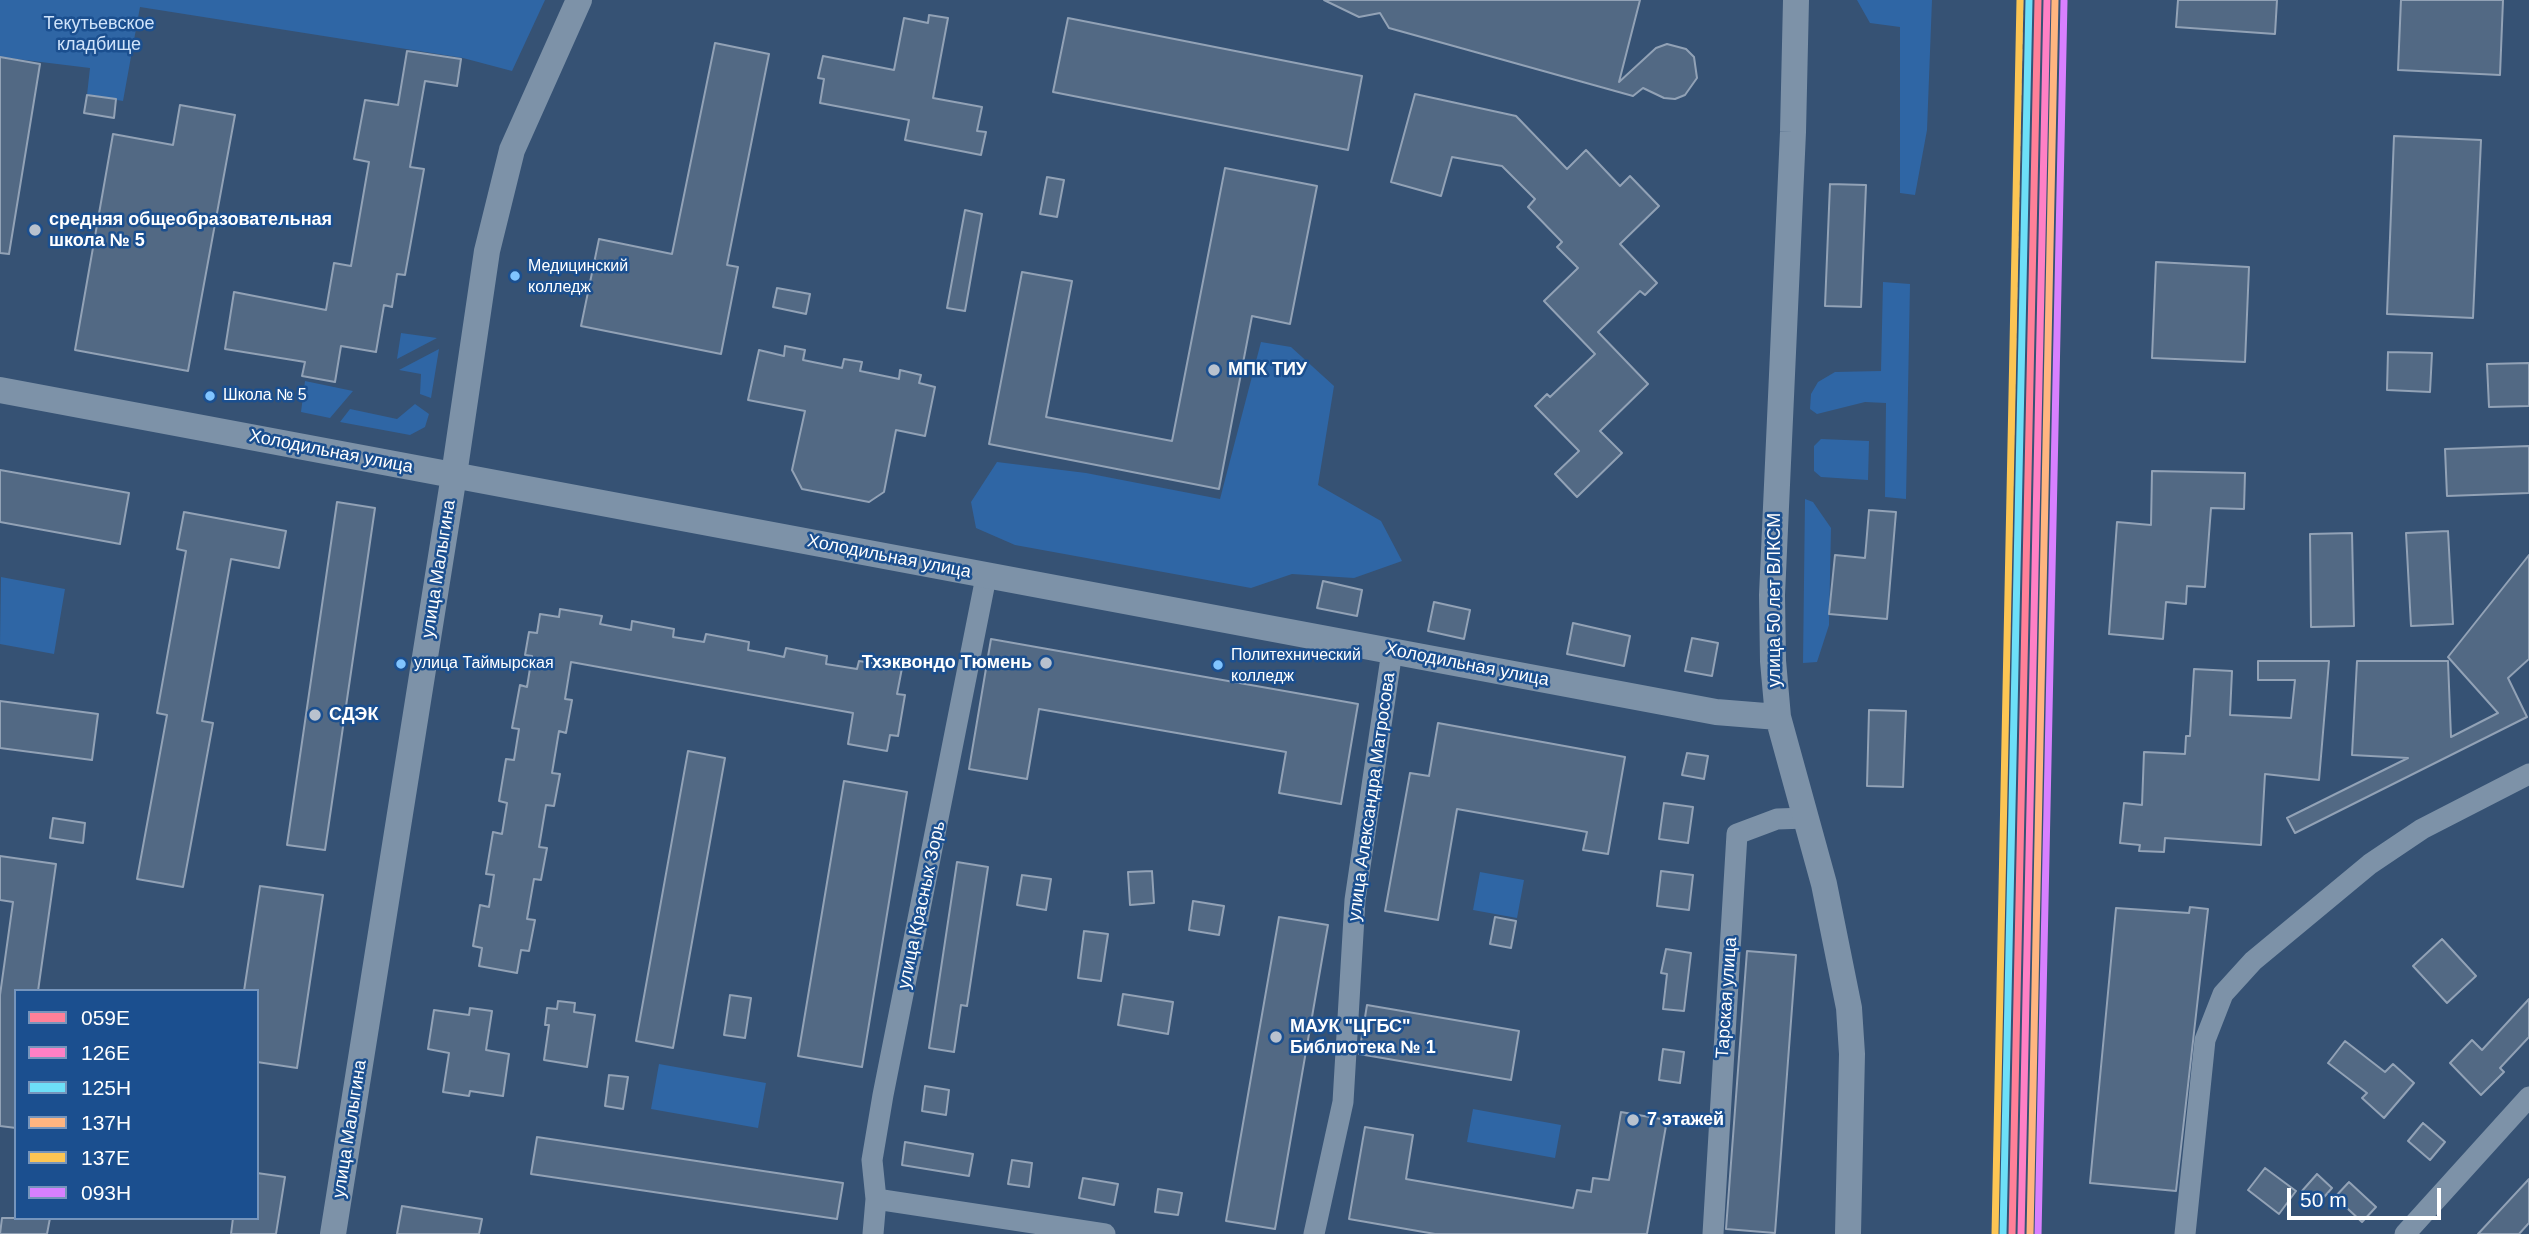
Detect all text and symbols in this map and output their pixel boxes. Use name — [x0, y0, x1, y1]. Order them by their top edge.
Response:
park label: Текутьевское кладбище — [43, 13, 155, 56]
place label: средняя общеобразовательная школа № 5 — [49, 209, 332, 252]
marker: средняя общеобразовательная школа № 5 — [27, 222, 43, 238]
place label: Медицинский колледж — [528, 257, 628, 295]
marker: Медицинский колледж — [508, 269, 522, 283]
place label: МПК ТИУ — [1228, 359, 1307, 381]
marker: МПК ТИУ — [1206, 362, 1222, 378]
place label: Школа № 5 — [223, 386, 307, 406]
marker: Школа № 5 — [203, 389, 217, 403]
street label: Холодильная улица — [247, 426, 415, 478]
street label: улица Малыгина — [417, 498, 461, 640]
street label: улица 50 лет ВЛКСМ — [1764, 513, 1786, 687]
street label: Холодильная улица — [805, 531, 973, 583]
street label: Холодильная улица — [1383, 639, 1551, 691]
place label: Политехнический колледж — [1231, 646, 1361, 684]
place label: Тхэквондо Тюмень — [862, 652, 1032, 674]
place label: улица Таймырская — [414, 654, 554, 674]
marker: Тхэквондо Тюмень — [1038, 655, 1054, 671]
marker: улица Таймырская — [394, 657, 408, 671]
marker: Политехнический колледж — [1211, 658, 1225, 672]
street label: улица Александра Матросова — [1344, 671, 1400, 923]
place label: СДЭК — [329, 704, 378, 726]
marker: СДЭК — [307, 707, 323, 723]
street label: улица Красных Зорь — [894, 819, 950, 991]
street label: Тарская улица — [1712, 937, 1742, 1059]
legend — [14, 989, 259, 1220]
text: 059Е — [81, 1006, 130, 1029]
place label: МАУК "ЦГБС" Библиотека № 1 — [1290, 1016, 1436, 1058]
marker: МАУК "ЦГБС" Библиотека № 1 — [1268, 1029, 1284, 1045]
text: 126Е — [81, 1041, 130, 1064]
street label: улица Малыгина — [328, 1058, 372, 1200]
text: 125Н — [81, 1076, 131, 1099]
place label: 7 этажей — [1647, 1109, 1724, 1131]
text: 137Н — [81, 1111, 131, 1134]
marker: 7 этажей — [1625, 1112, 1641, 1128]
text: 137Е — [81, 1146, 130, 1169]
scale bar — [2291, 1174, 2445, 1218]
text: 093Н — [81, 1181, 131, 1204]
text: 50 m — [2300, 1188, 2347, 1211]

